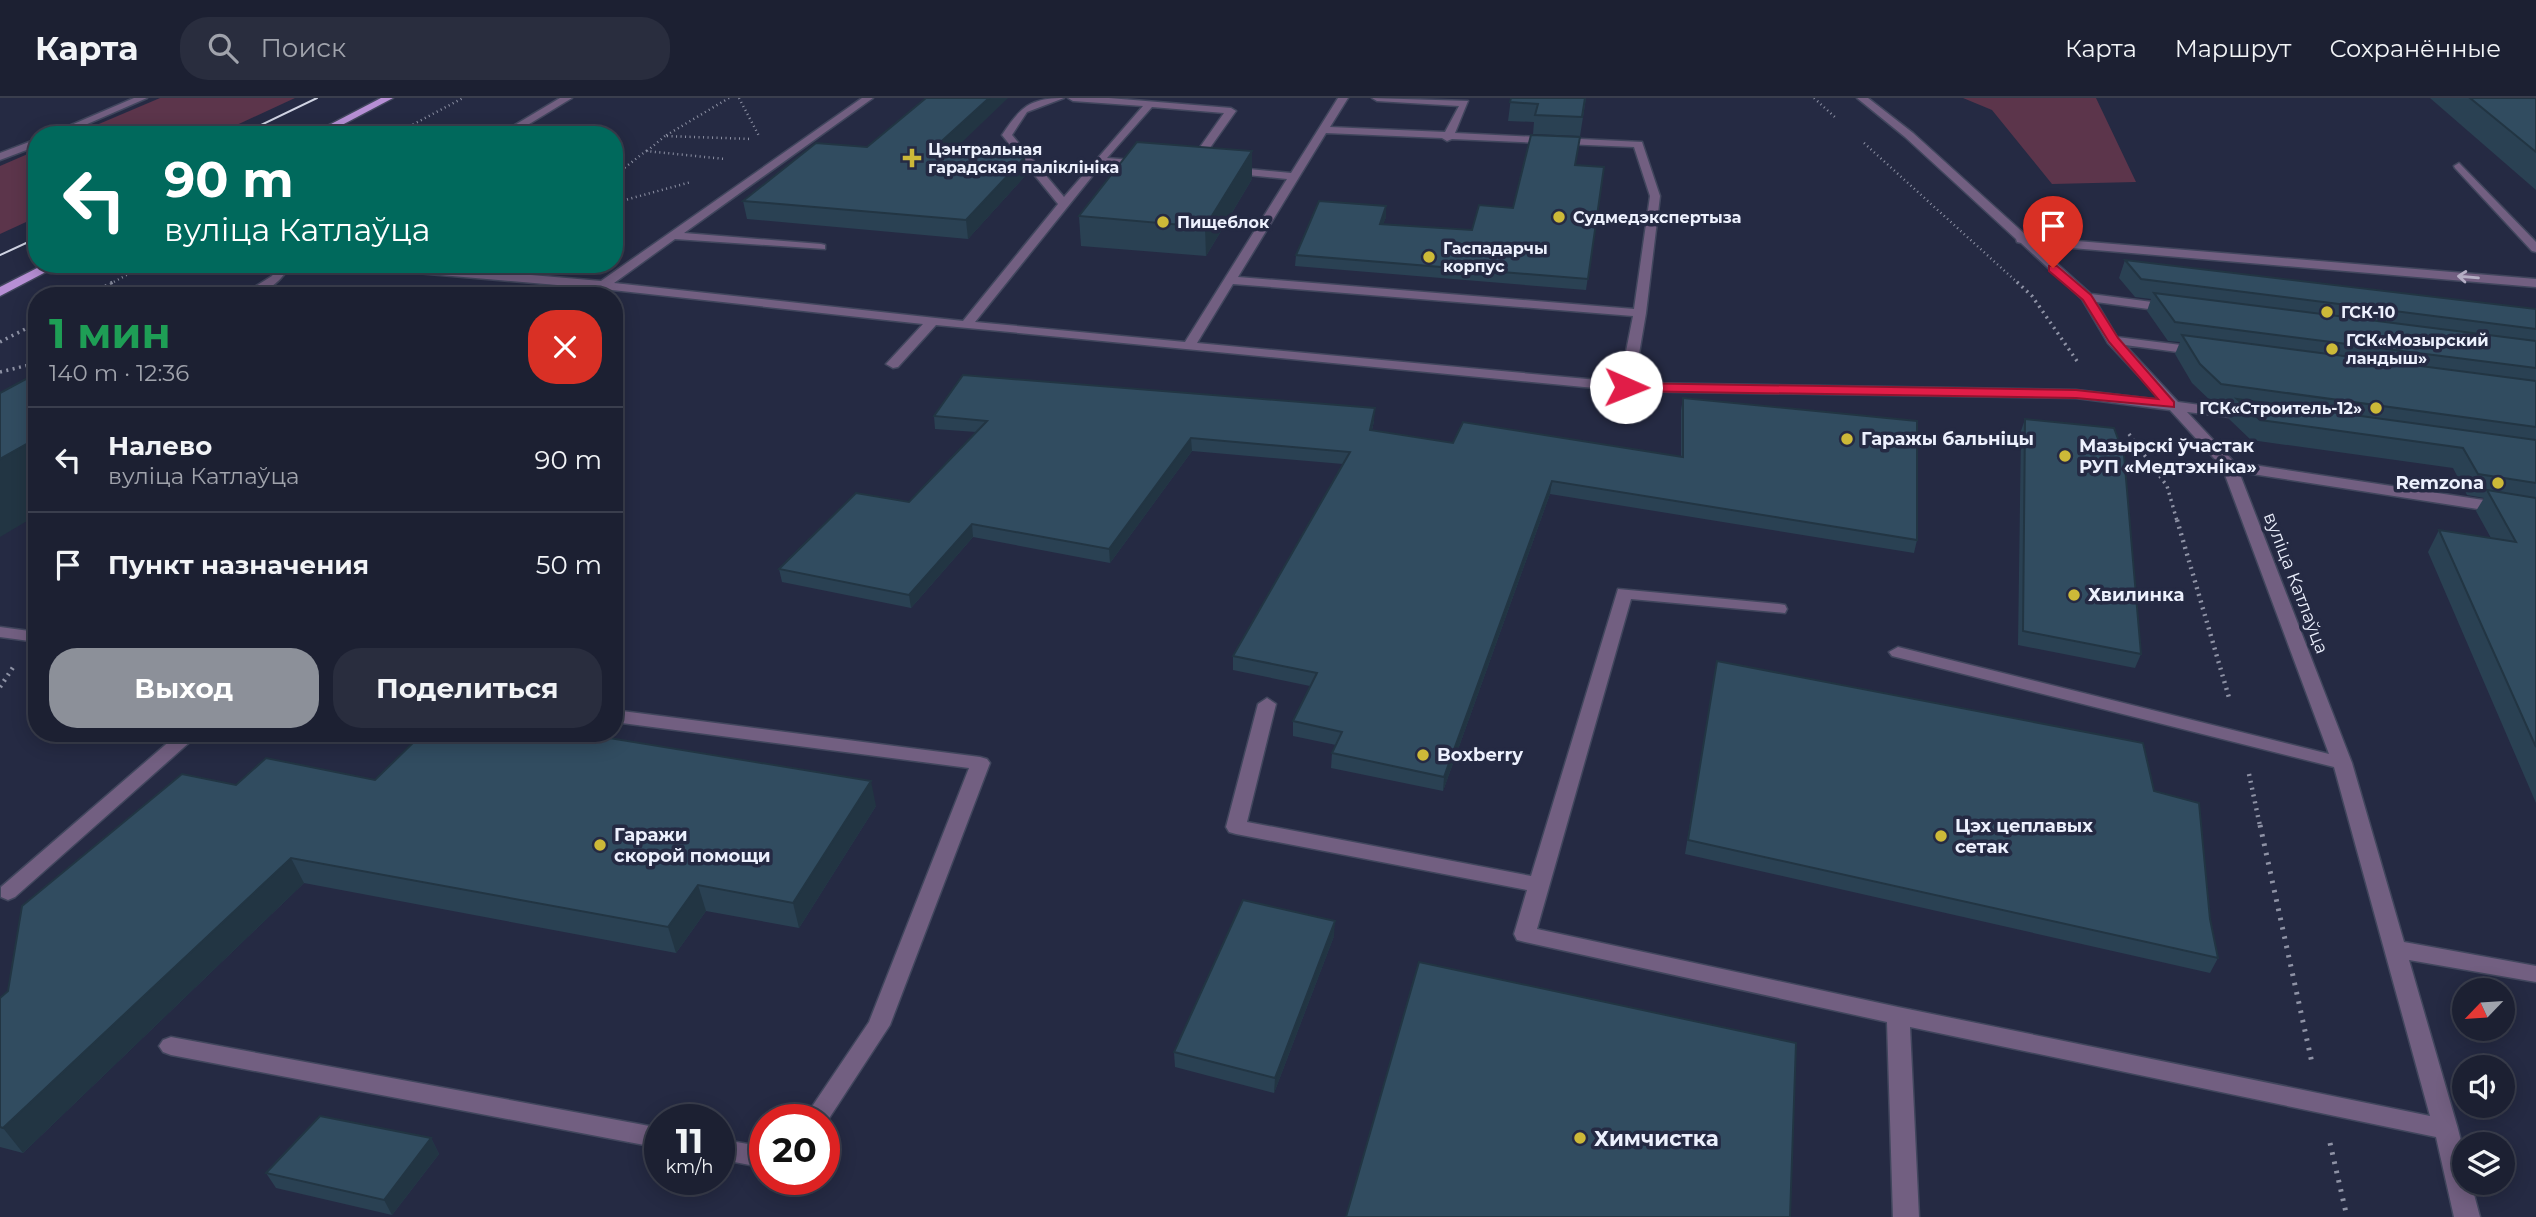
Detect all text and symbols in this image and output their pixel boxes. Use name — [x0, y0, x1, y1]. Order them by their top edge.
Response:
search box — [180, 17, 670, 80]
text: Карта — [35, 28, 138, 68]
icon: search — [204, 29, 242, 67]
text: Поиск — [260, 32, 346, 64]
text: Карта — [2065, 34, 2137, 63]
text: Маршрут — [2175, 34, 2291, 63]
text: Сохранённые — [2329, 34, 2501, 63]
place label: Цэнтральная гарадская паліклініка — [928, 140, 1119, 177]
marker: Цэнтральная гарадская паліклініка — [902, 148, 922, 168]
text: 90 m — [164, 150, 294, 209]
icon: left — [49, 154, 140, 245]
pin — [2023, 196, 2083, 268]
icon: arrive — [2034, 207, 2072, 245]
place label: Судмедэкспертыза — [1573, 208, 1741, 227]
marker: Судмедэкспертыза — [1551, 209, 1567, 225]
text: вуліца Катлаўца — [164, 210, 430, 249]
place label: Пищеблок — [1177, 213, 1270, 232]
marker: Пищеблок — [1155, 214, 1171, 230]
place label: Гаспадарчы корпус — [1443, 239, 1548, 276]
marker: Гаспадарчы корпус — [1421, 249, 1437, 265]
one-way arrow — [2457, 270, 2480, 283]
place label: ГСК-10 — [2341, 303, 2395, 322]
marker: ГСК-10 — [2319, 304, 2335, 320]
text: 1 мин — [49, 307, 171, 359]
button: close — [528, 310, 602, 384]
place label: ГСК«Мозырский ландыш» — [2346, 331, 2489, 368]
marker: ГСК«Мозырский ландыш» — [2324, 341, 2340, 357]
position arrow — [1589, 350, 1663, 424]
text: 140 m · 12:36 — [49, 359, 189, 387]
place label: ГСК«Строитель-12» — [2199, 399, 2362, 418]
marker: ГСК«Строитель-12» — [2368, 400, 2384, 416]
place label: Гаражы бальніцы — [1861, 428, 2034, 450]
text: Налево — [108, 430, 212, 462]
marker: Гаражы бальніцы — [1839, 431, 1855, 447]
place label: Мазырскі ўчастак РУП «Медтэхніка» — [2079, 435, 2257, 478]
icon: left — [49, 441, 87, 479]
text: 90 m — [535, 444, 602, 476]
marker: Мазырскі ўчастак РУП «Медтэхніка» — [2057, 448, 2073, 464]
text: вуліца Катлаўца — [108, 462, 300, 490]
place label: Remzona — [2396, 472, 2484, 494]
marker: Remzona — [2490, 475, 2506, 491]
street label: вуліца Катлаўца — [2259, 509, 2333, 657]
icon: arrive — [49, 546, 87, 584]
text: Пункт назначения — [108, 549, 369, 581]
text: 50 m — [536, 549, 602, 581]
place label: Хвилинка — [2088, 584, 2184, 606]
marker: Хвилинка — [2066, 587, 2082, 603]
button: Выход — [49, 648, 319, 728]
button: Поделиться — [333, 648, 602, 728]
place label: Boxberry — [1437, 744, 1523, 766]
marker: Boxberry — [1415, 747, 1431, 763]
place label: Цэх цеплавых сетак — [1955, 815, 2093, 858]
place label: Гаражи скорой помощи — [614, 824, 771, 867]
marker: Цэх цеплавых сетак — [1933, 828, 1949, 844]
marker: Гаражи скорой помощи — [592, 837, 608, 853]
north arrow — [2452, 978, 2515, 1041]
map controls — [2452, 978, 2515, 1195]
button: sound — [2452, 1055, 2515, 1118]
speed limit sign: 20 — [749, 1104, 840, 1195]
text: 11 — [676, 1119, 703, 1162]
place label: Химчистка — [1594, 1126, 1719, 1151]
marker: Химчистка — [1572, 1130, 1588, 1146]
button: layers — [2452, 1132, 2515, 1195]
text: km/h — [665, 1156, 714, 1178]

